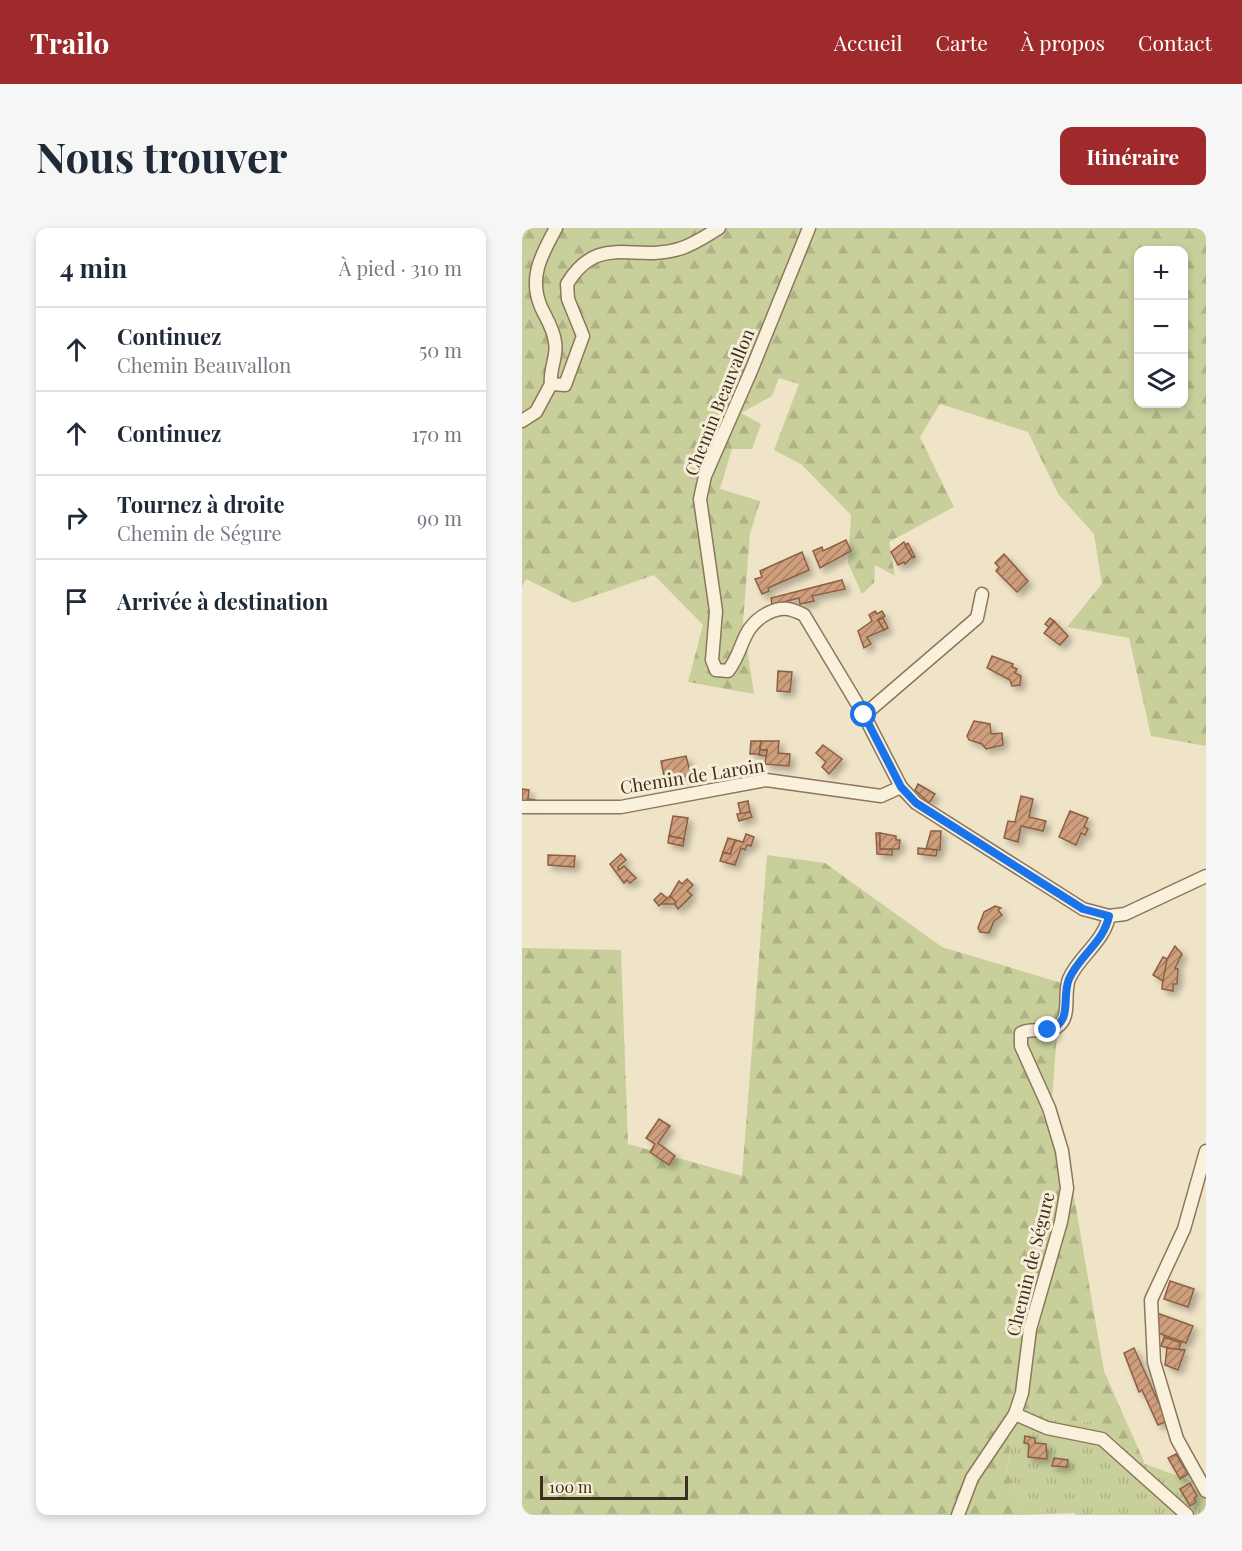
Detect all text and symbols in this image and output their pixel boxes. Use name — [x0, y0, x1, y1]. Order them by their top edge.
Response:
text: Trailo — [30, 24, 109, 61]
text: Accueil — [834, 28, 902, 56]
text: Carte — [935, 28, 988, 56]
text: À propos — [1021, 28, 1105, 56]
text: Contact — [1138, 28, 1212, 56]
button: Itinéraire — [1060, 127, 1206, 185]
text: Nous trouver — [36, 128, 287, 184]
map controls — [1134, 246, 1188, 408]
button: + — [1134, 246, 1188, 300]
text: 4 min — [60, 250, 127, 285]
text: À pied · 310 m — [339, 254, 462, 281]
button: − — [1134, 300, 1188, 354]
text: Continuez — [117, 321, 221, 351]
street label: Chemin Beauvallon — [679, 325, 760, 479]
icon: ahead — [60, 333, 93, 366]
text: 50 m — [419, 336, 462, 363]
text: Chemin Beauvallon — [117, 351, 291, 378]
button: layers — [1134, 354, 1188, 408]
icon: ahead — [60, 417, 93, 450]
text: Continuez — [117, 418, 221, 448]
text: 170 m — [412, 420, 462, 447]
text: Tournez à droite — [117, 489, 285, 519]
icon: right — [60, 501, 93, 534]
text: 90 m — [417, 504, 462, 531]
text: Chemin de Ségure — [117, 519, 282, 546]
icon: arrive — [60, 585, 93, 618]
text: Arrivée à destination — [117, 586, 328, 616]
route start — [850, 701, 876, 727]
street label: Chemin de Laroin — [618, 753, 766, 799]
route end — [1034, 1016, 1060, 1042]
street label: Chemin de Ségure — [1000, 1189, 1060, 1339]
scale bar — [540, 1473, 688, 1500]
text: 100 m — [549, 1476, 592, 1497]

